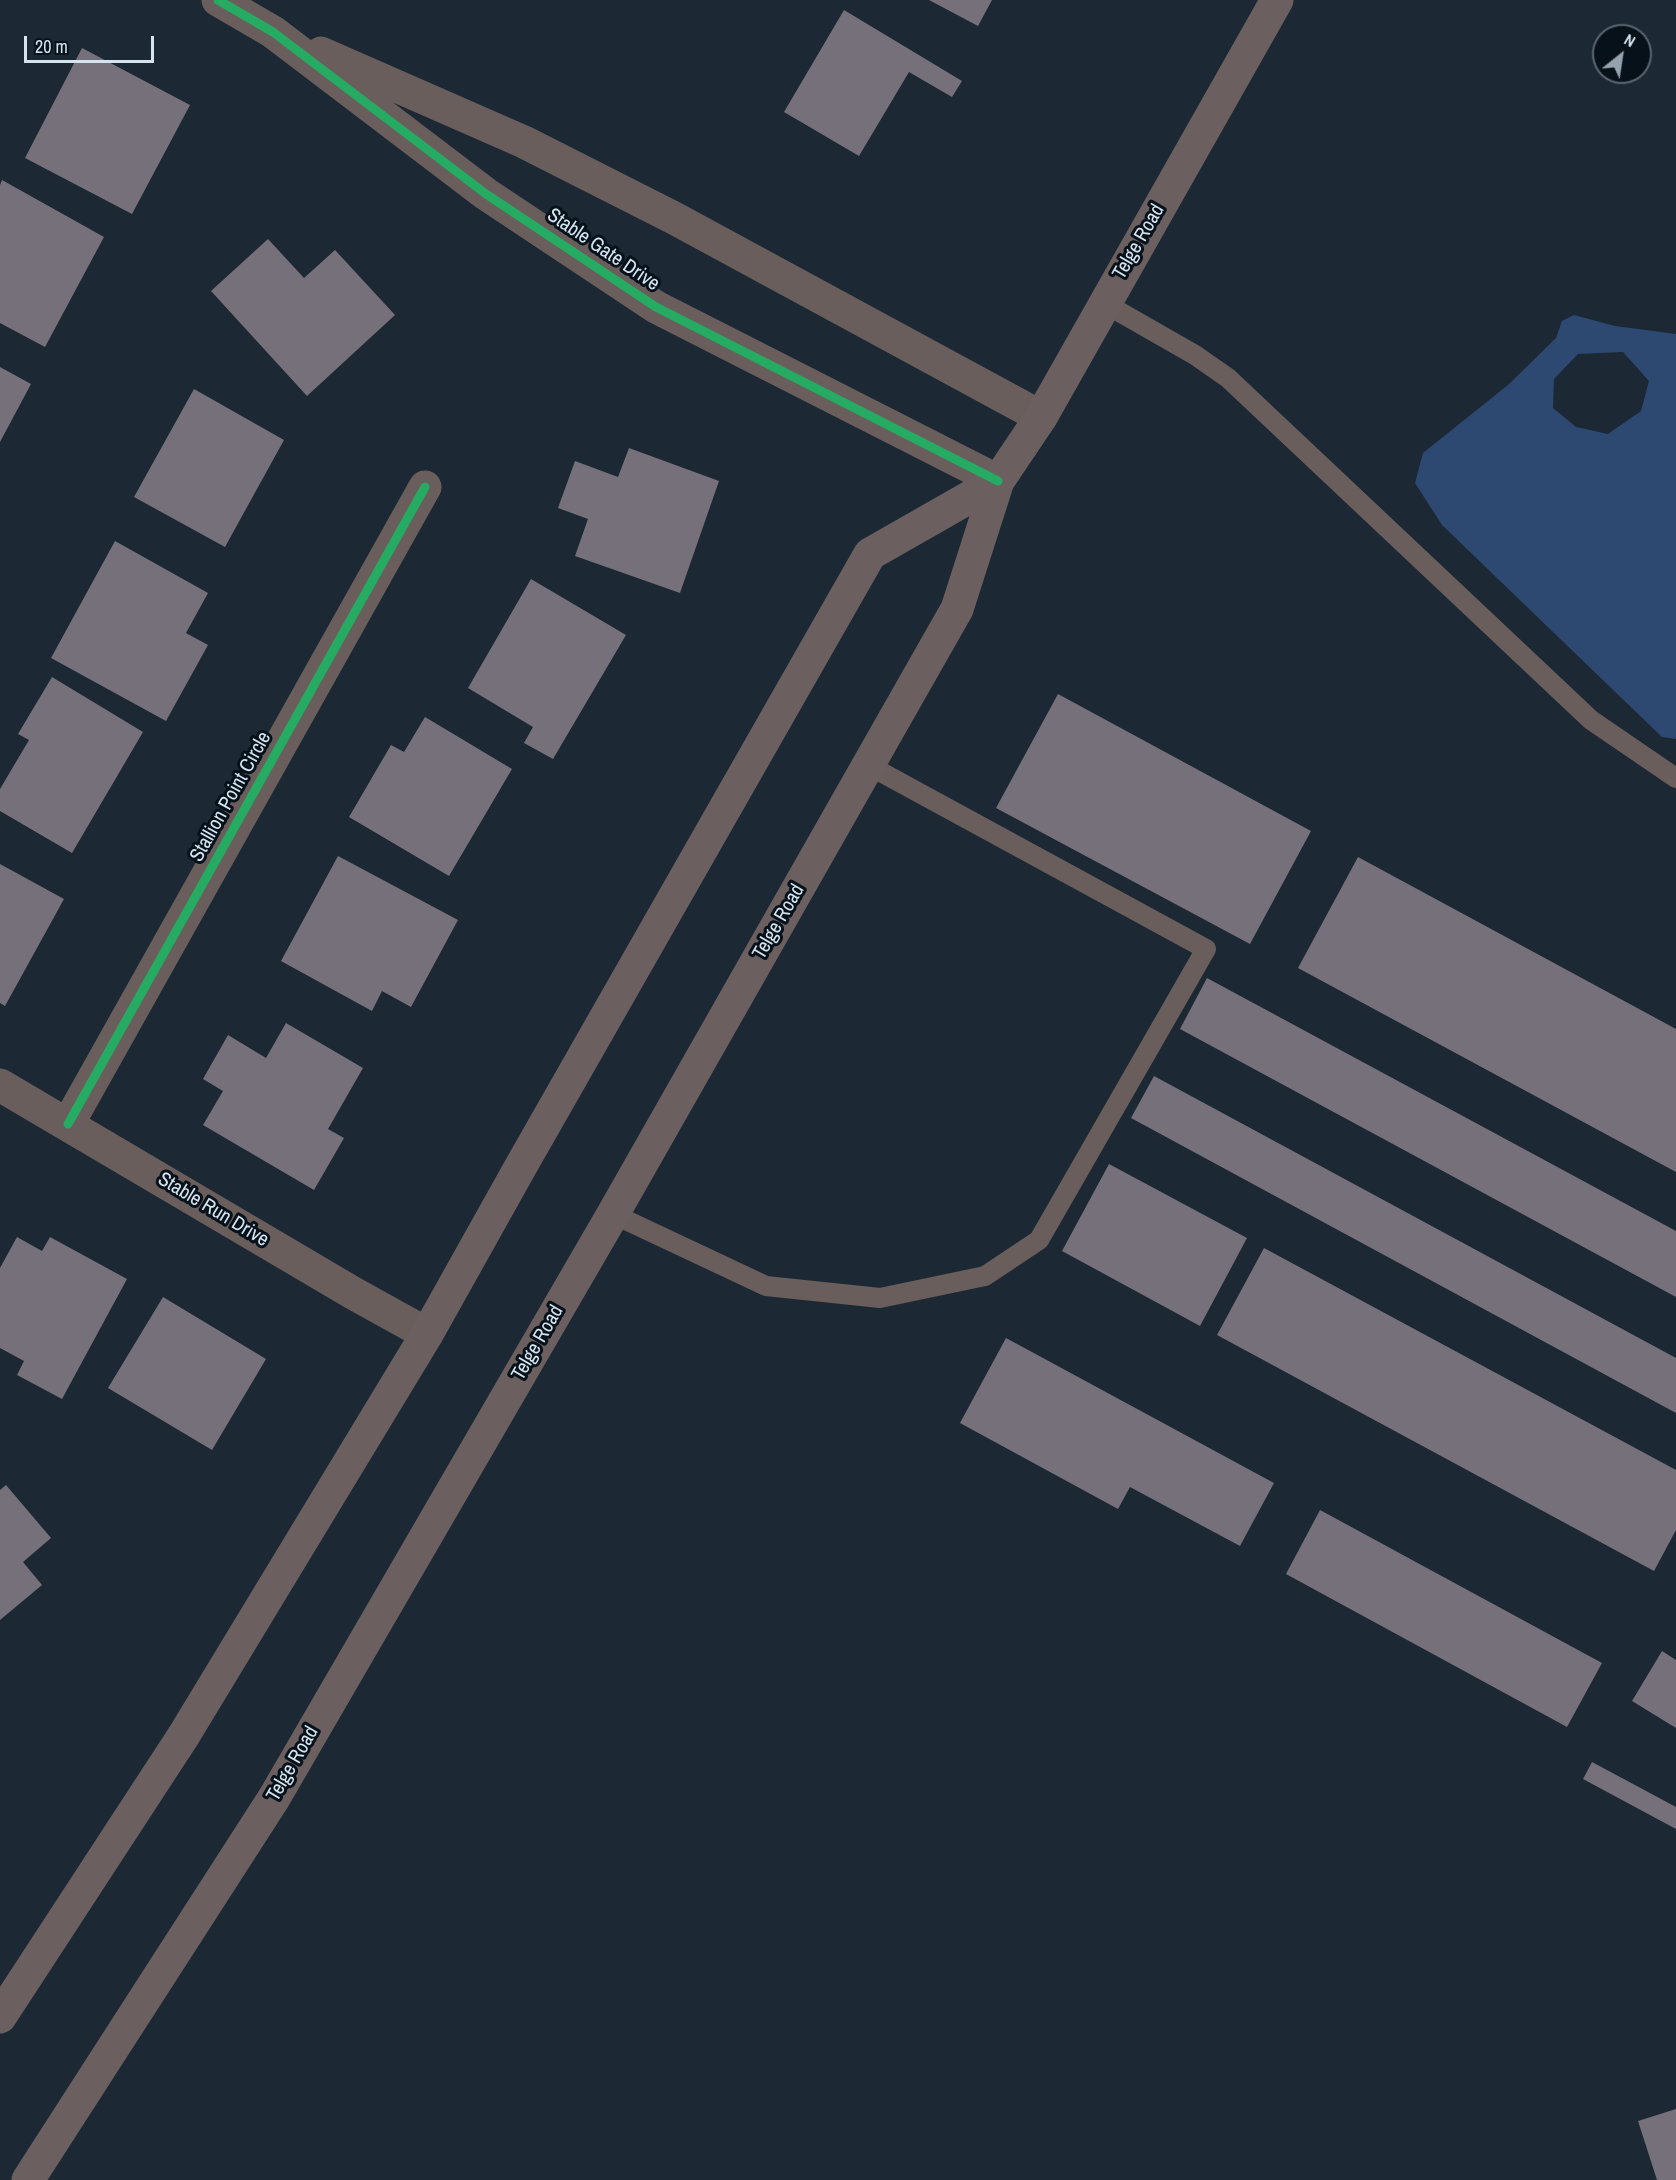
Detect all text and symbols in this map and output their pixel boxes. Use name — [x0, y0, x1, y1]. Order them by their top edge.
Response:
scale bar — [27, 24, 158, 62]
north arrow — [1592, 24, 1652, 84]
text: N — [1620, 28, 1640, 52]
text: 20 m — [35, 34, 68, 59]
street label: Telge Road — [1108, 200, 1170, 284]
street label: Stable Gate Drive — [542, 204, 664, 296]
street label: Stallion Point Circle — [185, 728, 277, 866]
street label: Telge Road — [748, 880, 810, 964]
street label: Stable Run Drive — [153, 1168, 273, 1252]
street label: Telge Road — [507, 1301, 569, 1385]
street label: Telge Road — [262, 1722, 324, 1806]

